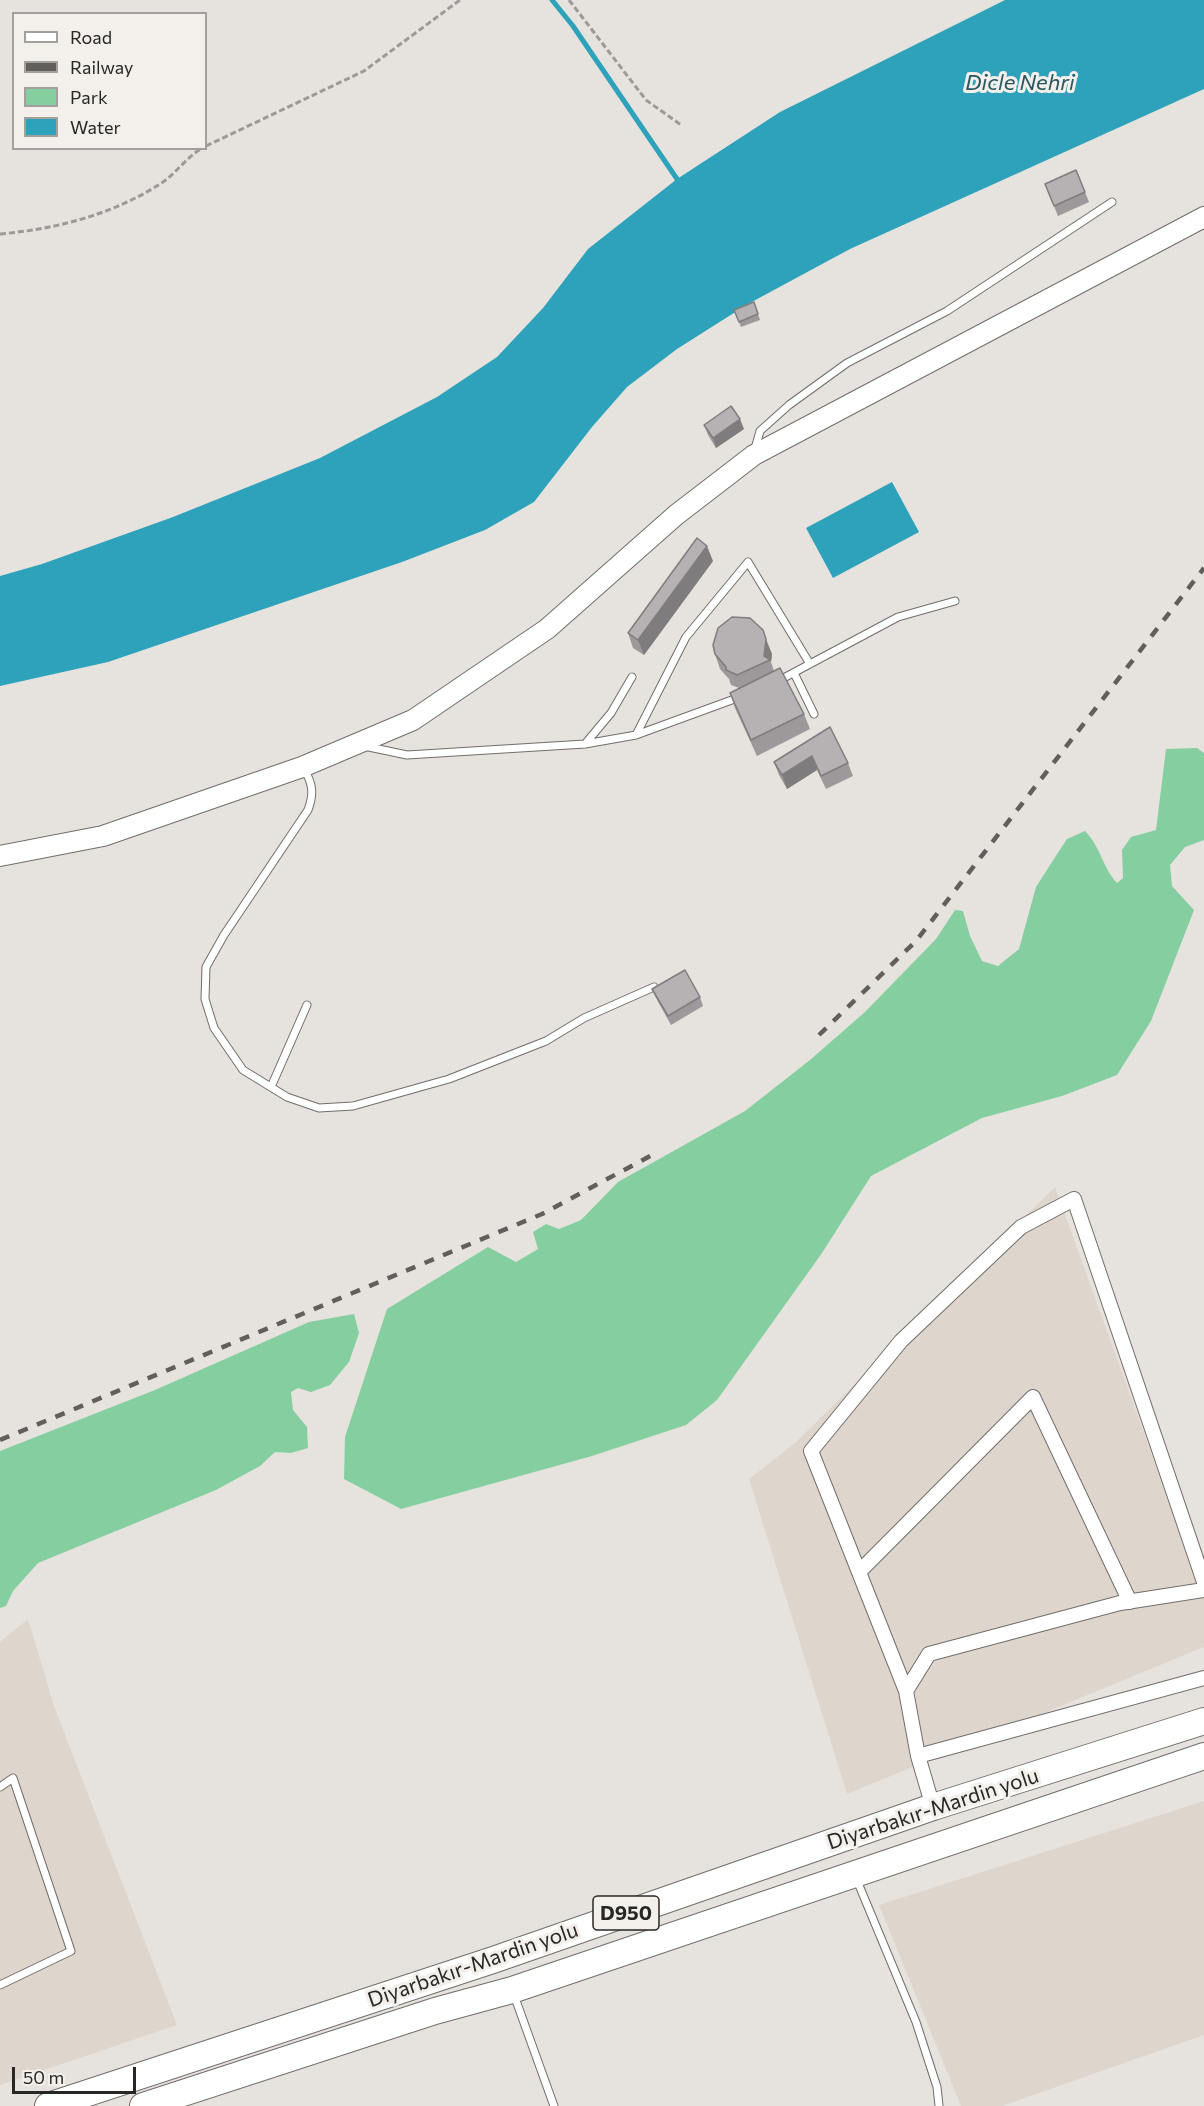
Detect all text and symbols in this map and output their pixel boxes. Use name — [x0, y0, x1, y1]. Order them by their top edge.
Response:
legend — [12, 12, 207, 150]
text: Road — [70, 26, 112, 48]
text: Railway — [70, 56, 133, 78]
water label: Dicle Nehri — [965, 70, 1075, 96]
text: Park — [70, 86, 108, 108]
text: Water — [70, 116, 121, 138]
street label: Diyarbakır-Mardin yolu — [824, 1763, 1042, 1855]
road number: D950 — [593, 1896, 659, 1930]
street label: Diyarbakır-Mardin yolu — [364, 1917, 582, 2013]
scale bar — [15, 2055, 140, 2093]
text: 50 m — [23, 2066, 64, 2088]

